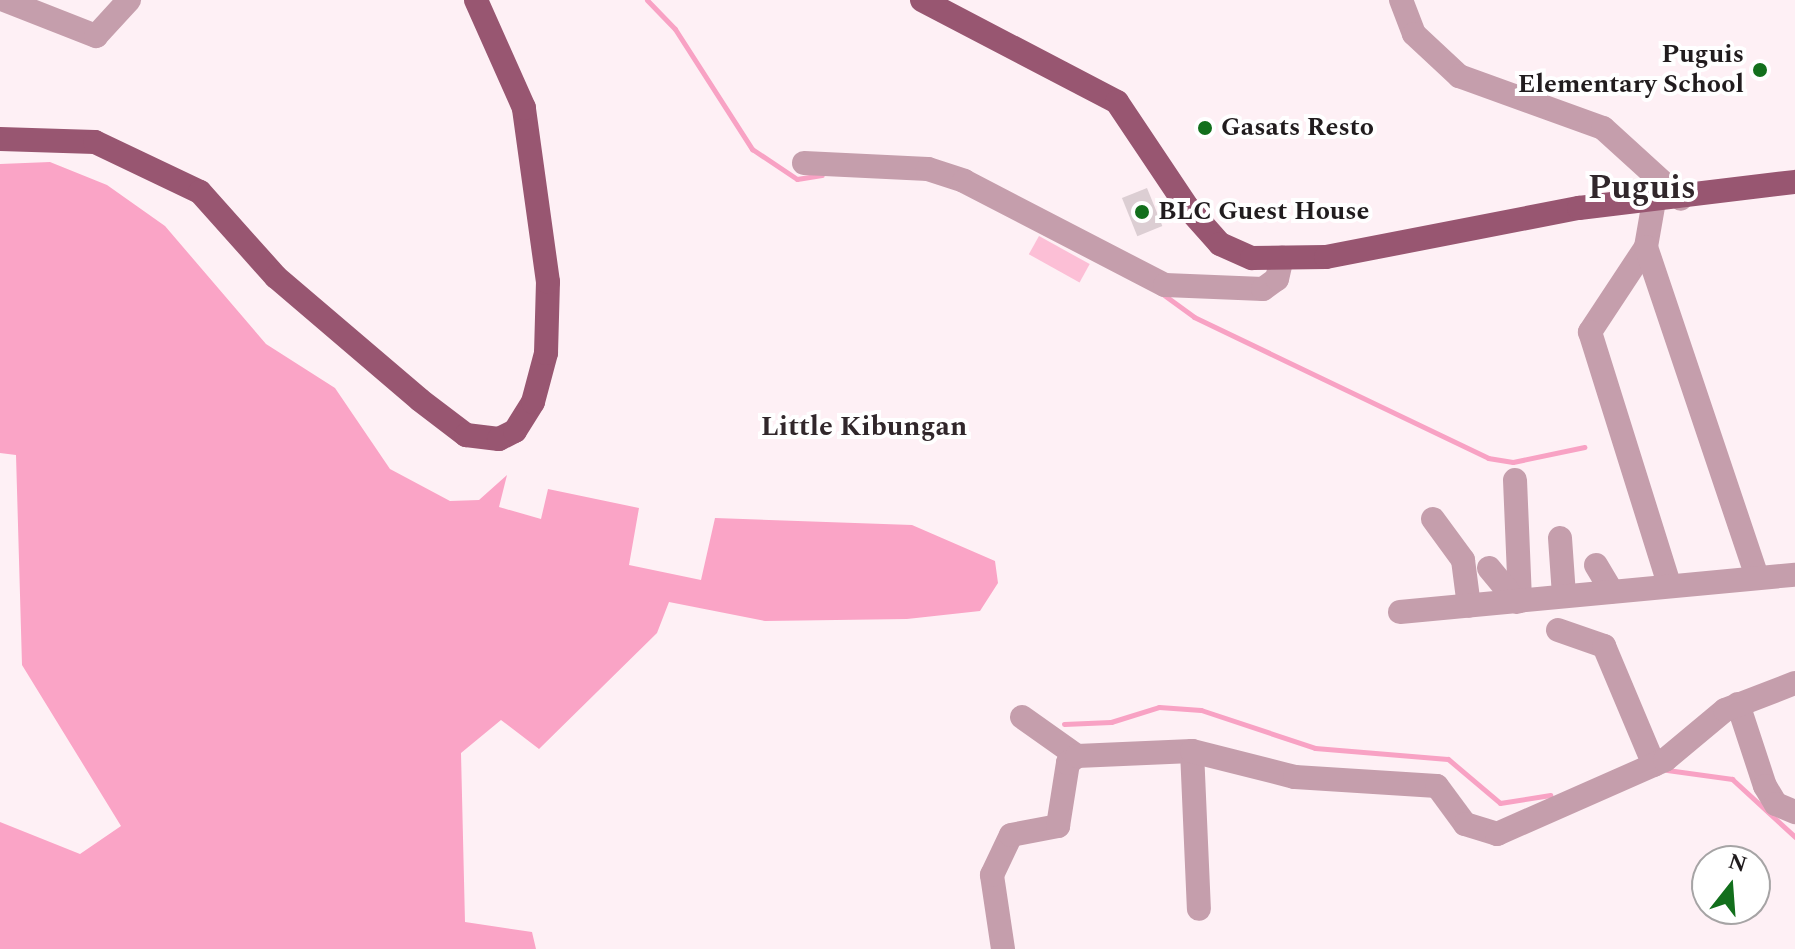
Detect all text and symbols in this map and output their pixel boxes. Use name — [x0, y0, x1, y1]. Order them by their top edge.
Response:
place label: Puguis Elementary School — [1518, 39, 1744, 100]
marker: Puguis Elementary School — [1751, 61, 1769, 79]
place label: Gasats Resto — [1221, 112, 1374, 144]
marker: Gasats Resto — [1196, 119, 1214, 137]
district label: Puguis — [1588, 169, 1696, 209]
place label: BLC Guest House — [1158, 196, 1369, 228]
marker: BLC Guest House — [1133, 203, 1151, 221]
district label: Little Kibungan — [761, 410, 967, 444]
north arrow — [1691, 845, 1771, 925]
text: N — [1724, 845, 1751, 882]

